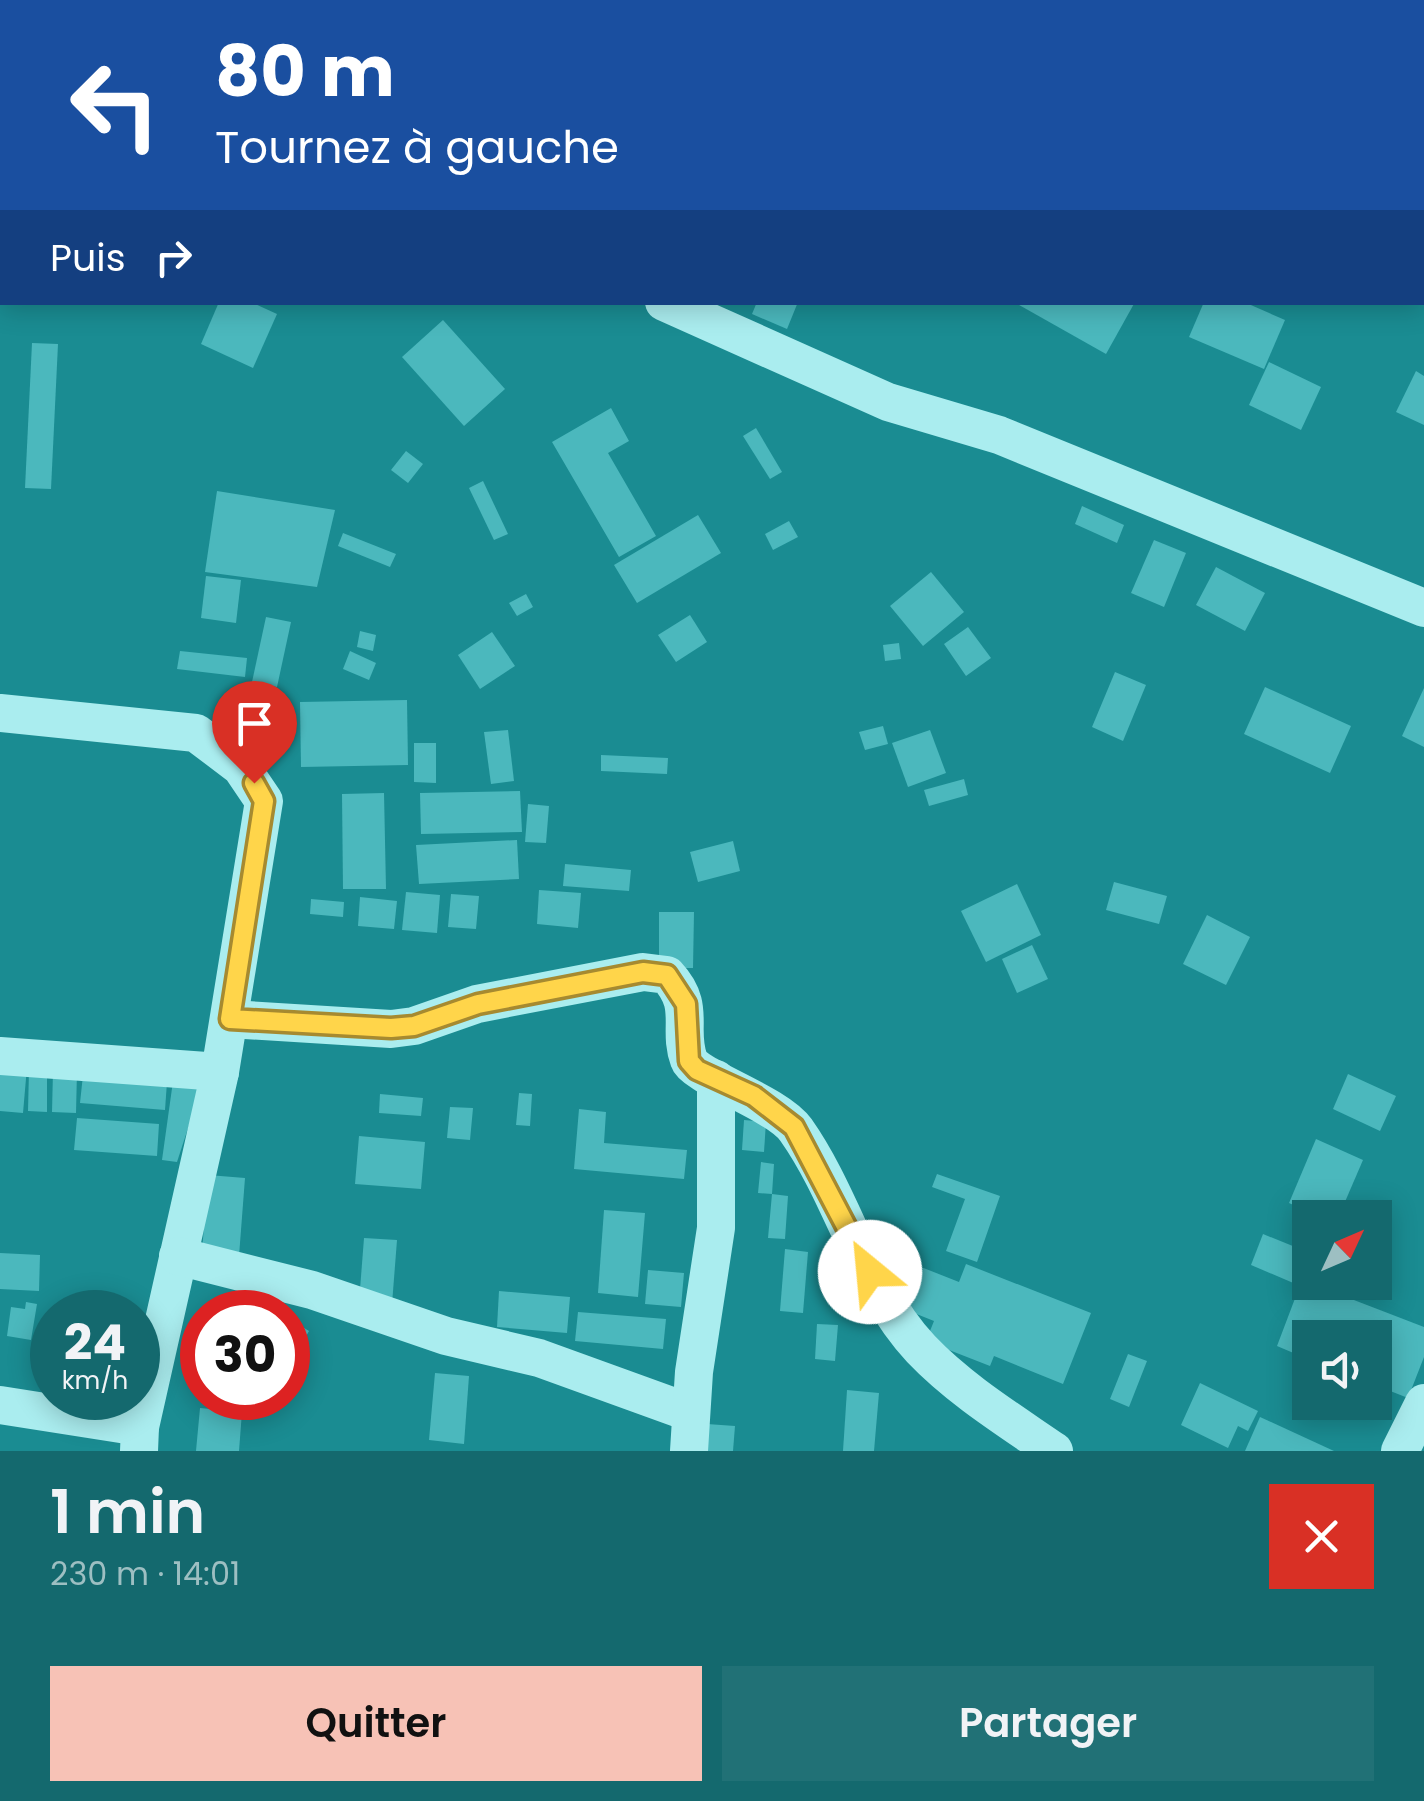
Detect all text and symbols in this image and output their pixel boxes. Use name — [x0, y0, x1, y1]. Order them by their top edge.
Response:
text: 80 m — [215, 22, 395, 121]
icon: left — [50, 40, 180, 170]
text: Tournez à gauche — [215, 116, 619, 179]
icon: right — [146, 230, 201, 285]
text: Puis — [50, 231, 126, 284]
pin — [212, 681, 297, 784]
icon: arrive — [227, 696, 282, 751]
north arrow — [1292, 1200, 1392, 1300]
map controls — [1292, 1200, 1392, 1420]
position arrow — [818, 1220, 922, 1324]
speed limit sign: 30 — [180, 1290, 310, 1420]
text: 24 — [64, 1307, 126, 1378]
button: sound — [1292, 1320, 1392, 1420]
text: km/h — [62, 1363, 128, 1398]
text: 1 min — [50, 1470, 205, 1554]
button: close — [1269, 1484, 1374, 1589]
text: 230 m · 14:01 — [50, 1551, 240, 1596]
button: Quitter — [50, 1666, 702, 1781]
button: Partager — [722, 1666, 1374, 1781]

